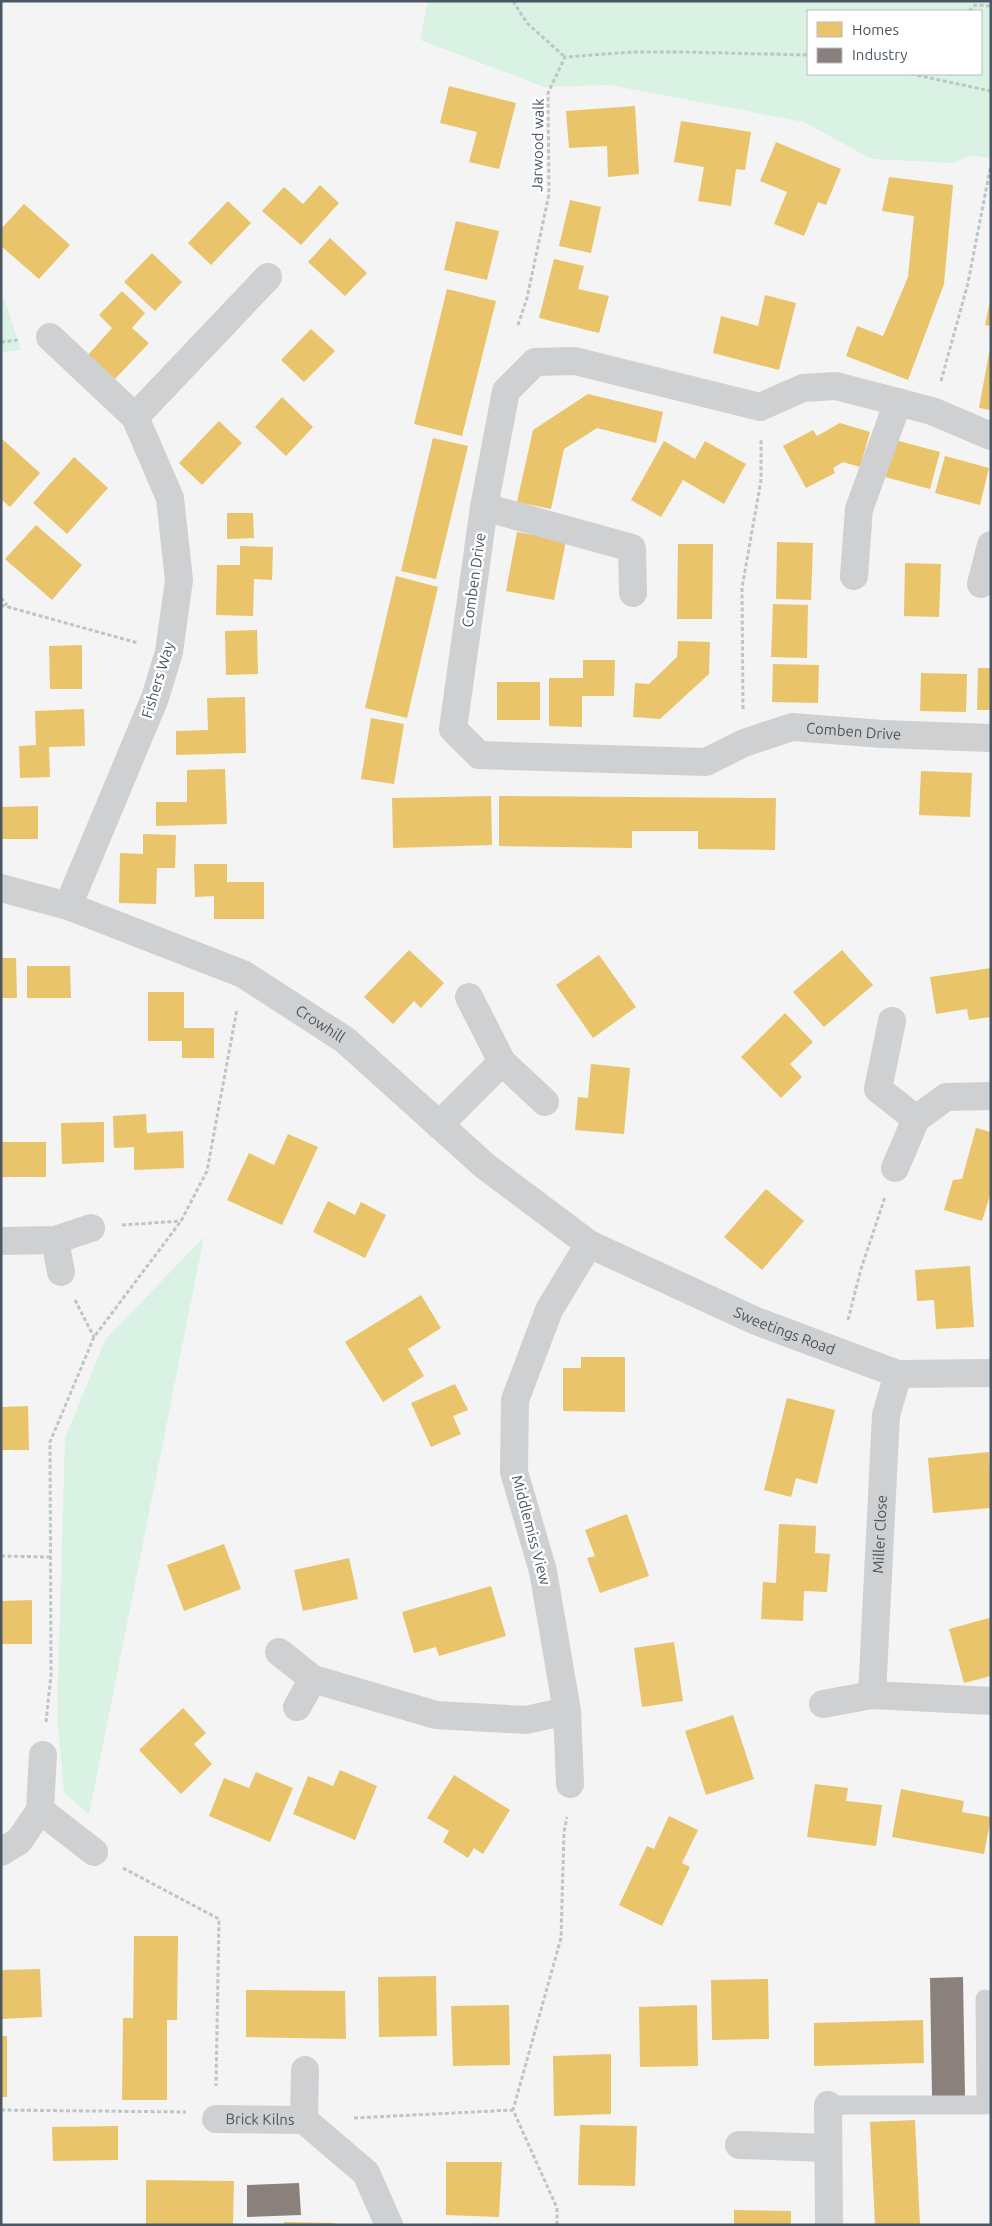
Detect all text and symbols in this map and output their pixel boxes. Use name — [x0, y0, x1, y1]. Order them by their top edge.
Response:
legend — [807, 10, 982, 75]
text: Homes — [852, 21, 899, 38]
text: Industry — [852, 46, 907, 63]
street label: Jarwood walk — [528, 98, 547, 192]
street label: Comben Drive — [458, 532, 489, 628]
street label: Fishers Way — [138, 640, 177, 720]
street label: Comben Drive — [805, 719, 902, 743]
street label: Crowhill — [293, 1001, 348, 1046]
street label: Sweetings Road — [731, 1303, 838, 1358]
street label: Middlemiss View — [509, 1473, 554, 1587]
street label: Miller Close — [869, 1494, 890, 1574]
street label: Brick Kilns — [225, 2110, 295, 2128]

